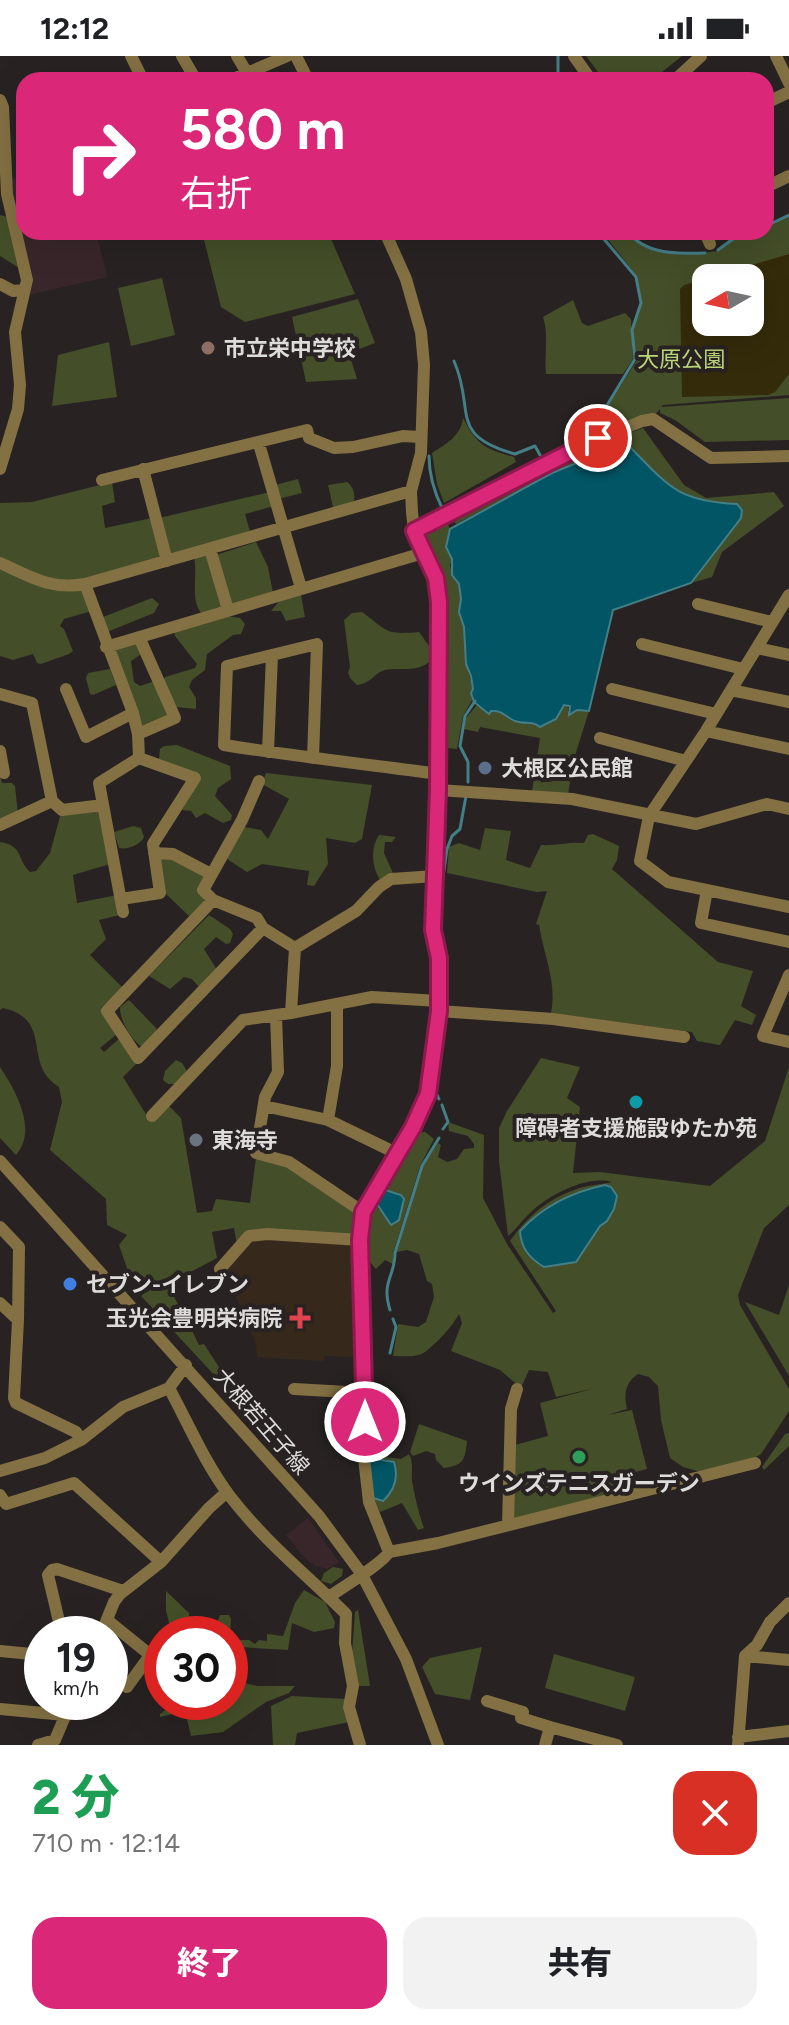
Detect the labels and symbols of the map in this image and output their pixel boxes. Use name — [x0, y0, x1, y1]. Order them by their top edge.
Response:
north arrow — [692, 264, 764, 336]
place label: 市立栄中学校 — [224, 335, 356, 362]
marker: 市立栄中学校 — [199, 339, 217, 357]
park label: 大原公園 — [637, 346, 725, 373]
pin — [564, 404, 632, 472]
place label: 大根区公民館 — [501, 755, 633, 782]
marker: 大根区公民館 — [476, 759, 494, 777]
marker: 障碍者支援施設ゆたか苑 — [627, 1093, 645, 1111]
place label: 障碍者支援施設ゆたか苑 — [515, 1115, 757, 1142]
place label: 東海寺 — [212, 1127, 278, 1154]
marker: 東海寺 — [187, 1131, 205, 1149]
place label: セブン-イレブン — [86, 1271, 249, 1298]
marker: セブン-イレブン — [61, 1275, 79, 1293]
place label: 玉光会豊明栄病院 — [106, 1305, 282, 1332]
marker: 玉光会豊明栄病院 — [289, 1307, 311, 1329]
street label: 大根若王子線 — [208, 1363, 315, 1480]
position arrow — [323, 1380, 407, 1464]
marker: ウインズテニスガーデン — [570, 1448, 588, 1466]
place label: ウインズテニスガーデン — [458, 1470, 700, 1497]
speed limit sign: 30 — [144, 1616, 248, 1720]

